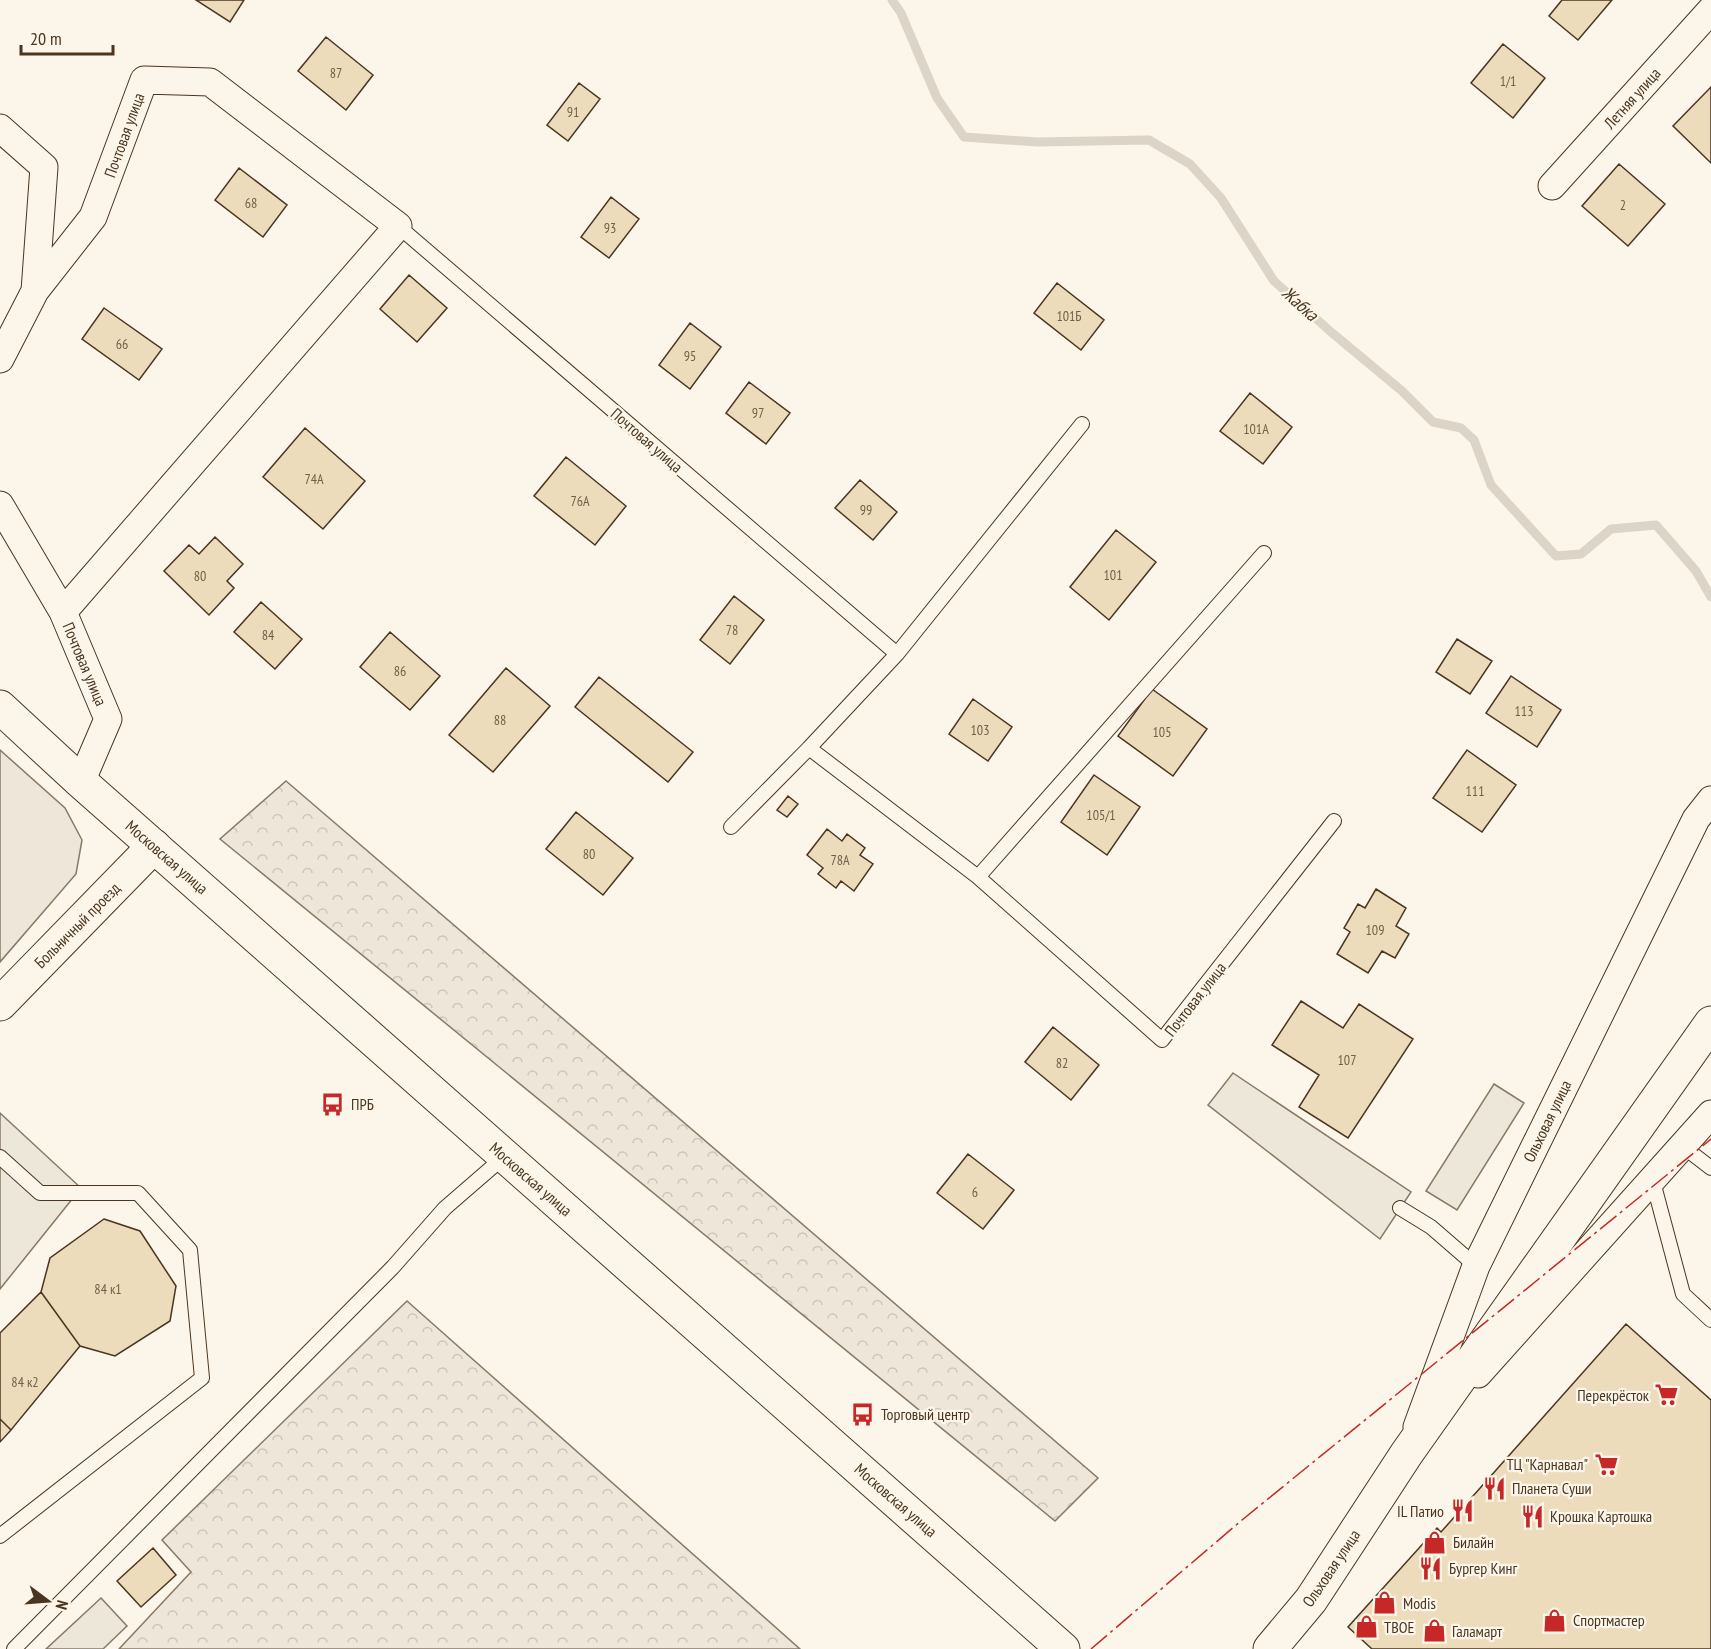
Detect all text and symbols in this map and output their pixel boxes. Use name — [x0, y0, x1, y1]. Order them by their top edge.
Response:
scale bar — [21, 18, 112, 56]
text: 20 m — [30, 27, 62, 50]
street label: Летняя улица — [1599, 63, 1665, 133]
house number: 87 — [330, 64, 342, 82]
house number: 1/1 — [1500, 72, 1516, 90]
street label: Почтовая улица — [99, 90, 149, 180]
house number: 91 — [567, 103, 579, 121]
house number: 68 — [245, 194, 257, 212]
house number: 2 — [1620, 196, 1626, 214]
house number: 93 — [604, 219, 616, 237]
water label: Жабка — [1277, 281, 1324, 326]
house number: 101Б — [1056, 307, 1082, 325]
house number: 66 — [116, 335, 128, 353]
house number: 95 — [684, 347, 696, 365]
street label: Почтовая улица — [607, 403, 687, 477]
house number: 97 — [752, 404, 764, 422]
house number: 101А — [1243, 420, 1269, 438]
house number: 74А — [304, 470, 324, 488]
house number: 76А — [570, 492, 590, 510]
house number: 99 — [860, 501, 872, 519]
house number: 101 — [1104, 566, 1122, 584]
house number: 80 — [194, 567, 206, 585]
street label: Почтовая улица — [58, 619, 112, 709]
house number: 78 — [726, 621, 738, 639]
house number: 84 — [262, 626, 275, 644]
house number: 86 — [394, 662, 406, 680]
house number: 113 — [1515, 702, 1533, 720]
house number: 88 — [494, 711, 506, 729]
house number: 103 — [971, 721, 989, 739]
house number: 105 — [1153, 723, 1171, 741]
house number: 111 — [1466, 782, 1484, 800]
house number: 105/1 — [1086, 806, 1116, 824]
street label: Московская улица — [122, 816, 212, 898]
house number: 80 — [583, 845, 595, 863]
house number: 78А — [830, 851, 850, 869]
street label: Больничный проезд — [30, 878, 124, 972]
house number: 109 — [1366, 921, 1384, 939]
street label: Почтовая улица — [1160, 958, 1230, 1040]
house number: 107 — [1338, 1051, 1356, 1069]
house number: 82 — [1056, 1054, 1068, 1072]
street label: Ольховая улица — [1519, 1077, 1575, 1165]
bus stop icon: ПРБ — [320, 1091, 346, 1117]
place label: ПРБ — [351, 1094, 374, 1114]
street label: Московская улица — [486, 1138, 576, 1220]
house number: 6 — [972, 1183, 978, 1201]
house number: 84 к1 — [94, 1280, 122, 1298]
house number: 84 к2 — [11, 1373, 39, 1391]
supermarket icon: Перекрёсток — [1654, 1382, 1680, 1408]
place label: Перекрёсток — [1577, 1385, 1650, 1405]
bus stop icon: Торговый центр — [850, 1401, 876, 1427]
place label: Торговый центр — [881, 1404, 970, 1424]
supermarket icon: ТЦ "Карнавал" — [1593, 1451, 1619, 1477]
place label: ТЦ "Карнавал" — [1506, 1454, 1588, 1474]
street label: Московская улица — [851, 1459, 941, 1541]
restaurant icon: Планета Суши — [1481, 1475, 1507, 1501]
place label: Планета Суши — [1512, 1478, 1592, 1498]
restaurant icon: IL Патио — [1449, 1498, 1475, 1524]
place label: IL Патио — [1397, 1501, 1444, 1521]
restaurant icon: Крошка Картошка — [1519, 1503, 1545, 1529]
place label: Крошка Картошка — [1550, 1506, 1652, 1526]
street label: Ольховая улица — [1298, 1526, 1364, 1610]
shop icon: Билайн — [1422, 1529, 1448, 1555]
place label: Билайн — [1453, 1532, 1494, 1552]
restaurant icon: Бургер Кинг — [1418, 1555, 1444, 1581]
place label: Бургер Кинг — [1449, 1558, 1517, 1578]
north arrow — [18, 1571, 78, 1631]
shop icon: Modis — [1372, 1590, 1398, 1616]
place label: Modis — [1403, 1593, 1436, 1613]
text: N — [52, 1598, 73, 1612]
shop icon: Спортмастер — [1542, 1607, 1568, 1633]
place label: Спортмастер — [1573, 1610, 1645, 1630]
shop icon: ТВОЕ — [1353, 1614, 1379, 1640]
place label: ТВОЕ — [1384, 1617, 1414, 1637]
shop icon: Галамарт — [1421, 1618, 1447, 1644]
place label: Галамарт — [1452, 1621, 1503, 1641]

